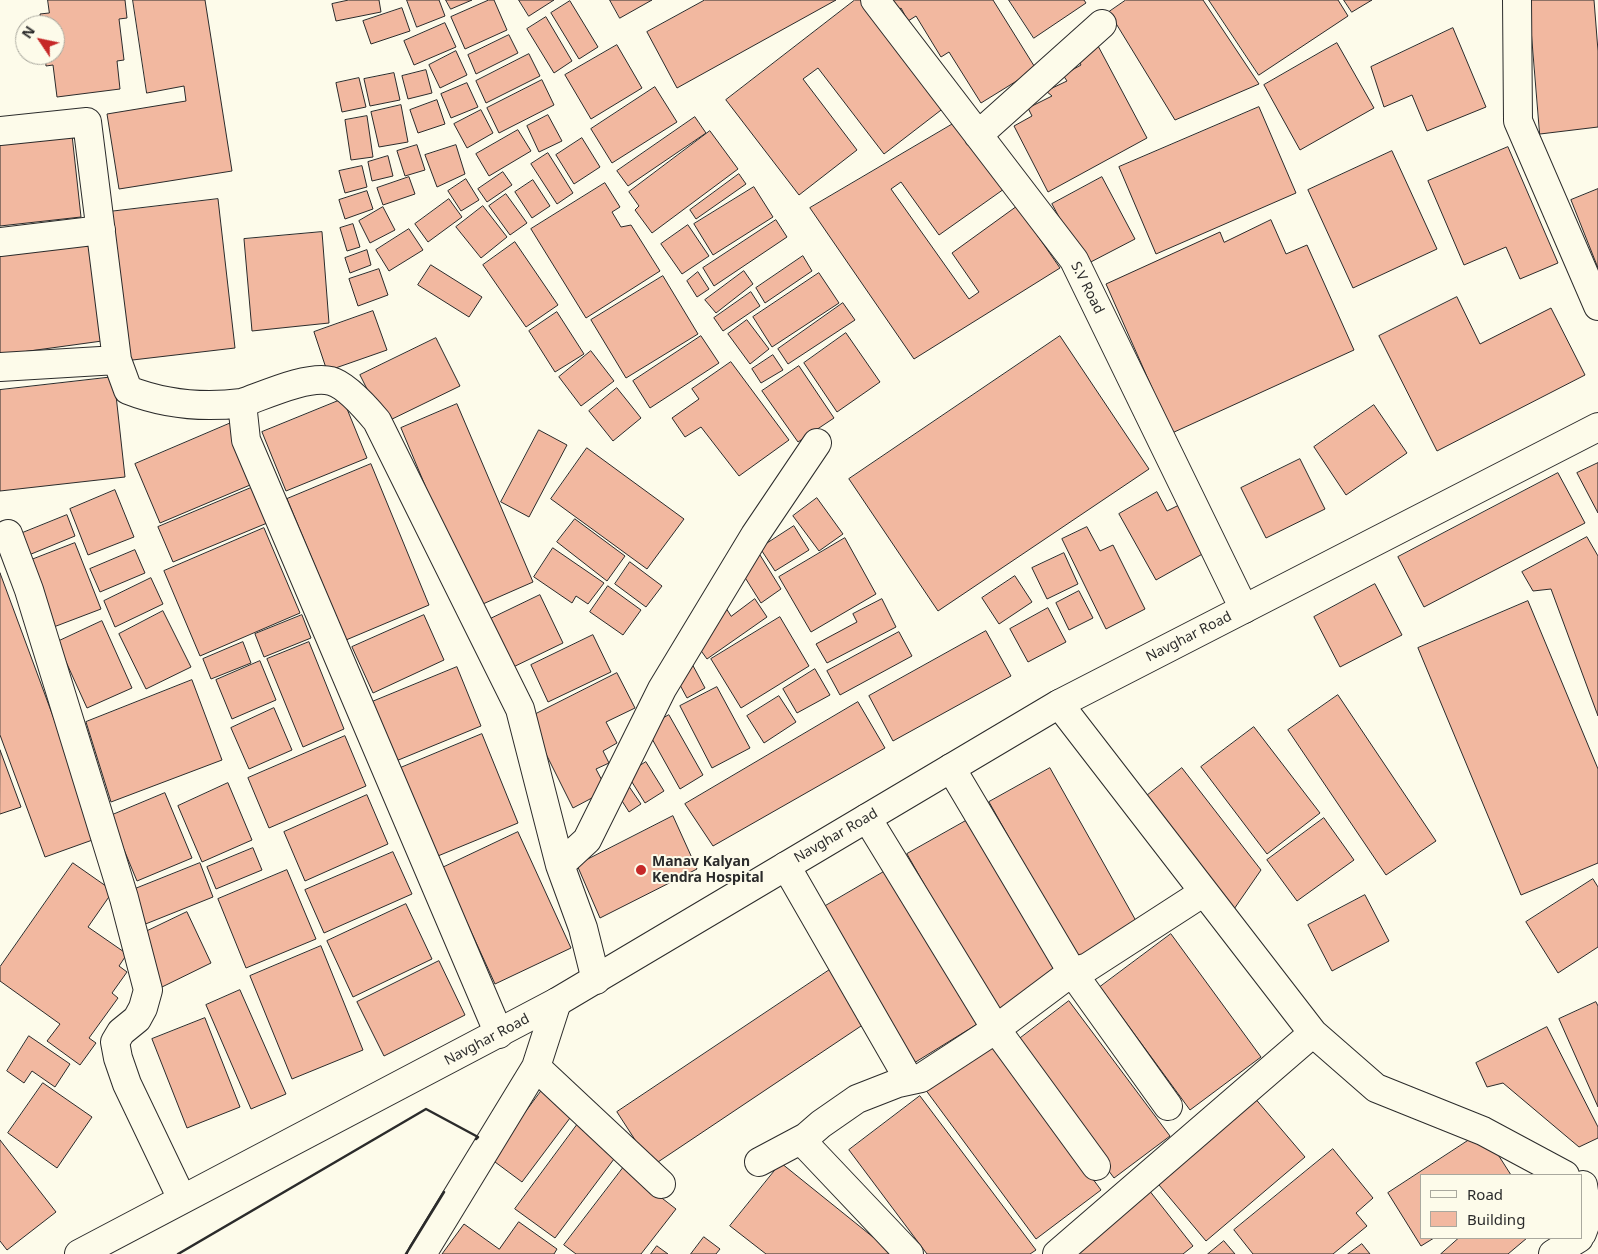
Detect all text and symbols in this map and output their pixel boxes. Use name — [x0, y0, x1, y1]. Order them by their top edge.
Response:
north arrow — [15, 15, 65, 65]
text: N — [17, 22, 39, 42]
street label: S.V Road — [1067, 259, 1107, 317]
street label: Navghar Road — [1143, 608, 1235, 666]
street label: Navghar Road — [791, 805, 881, 867]
place label: Manav Kalyan Kendra Hospital — [652, 854, 764, 886]
marker: Manav Kalyan Kendra Hospital — [634, 863, 648, 877]
street label: Navghar Road — [442, 1011, 532, 1069]
legend — [1420, 1174, 1583, 1239]
text: Road — [1467, 1184, 1503, 1204]
text: Building — [1467, 1209, 1525, 1229]

